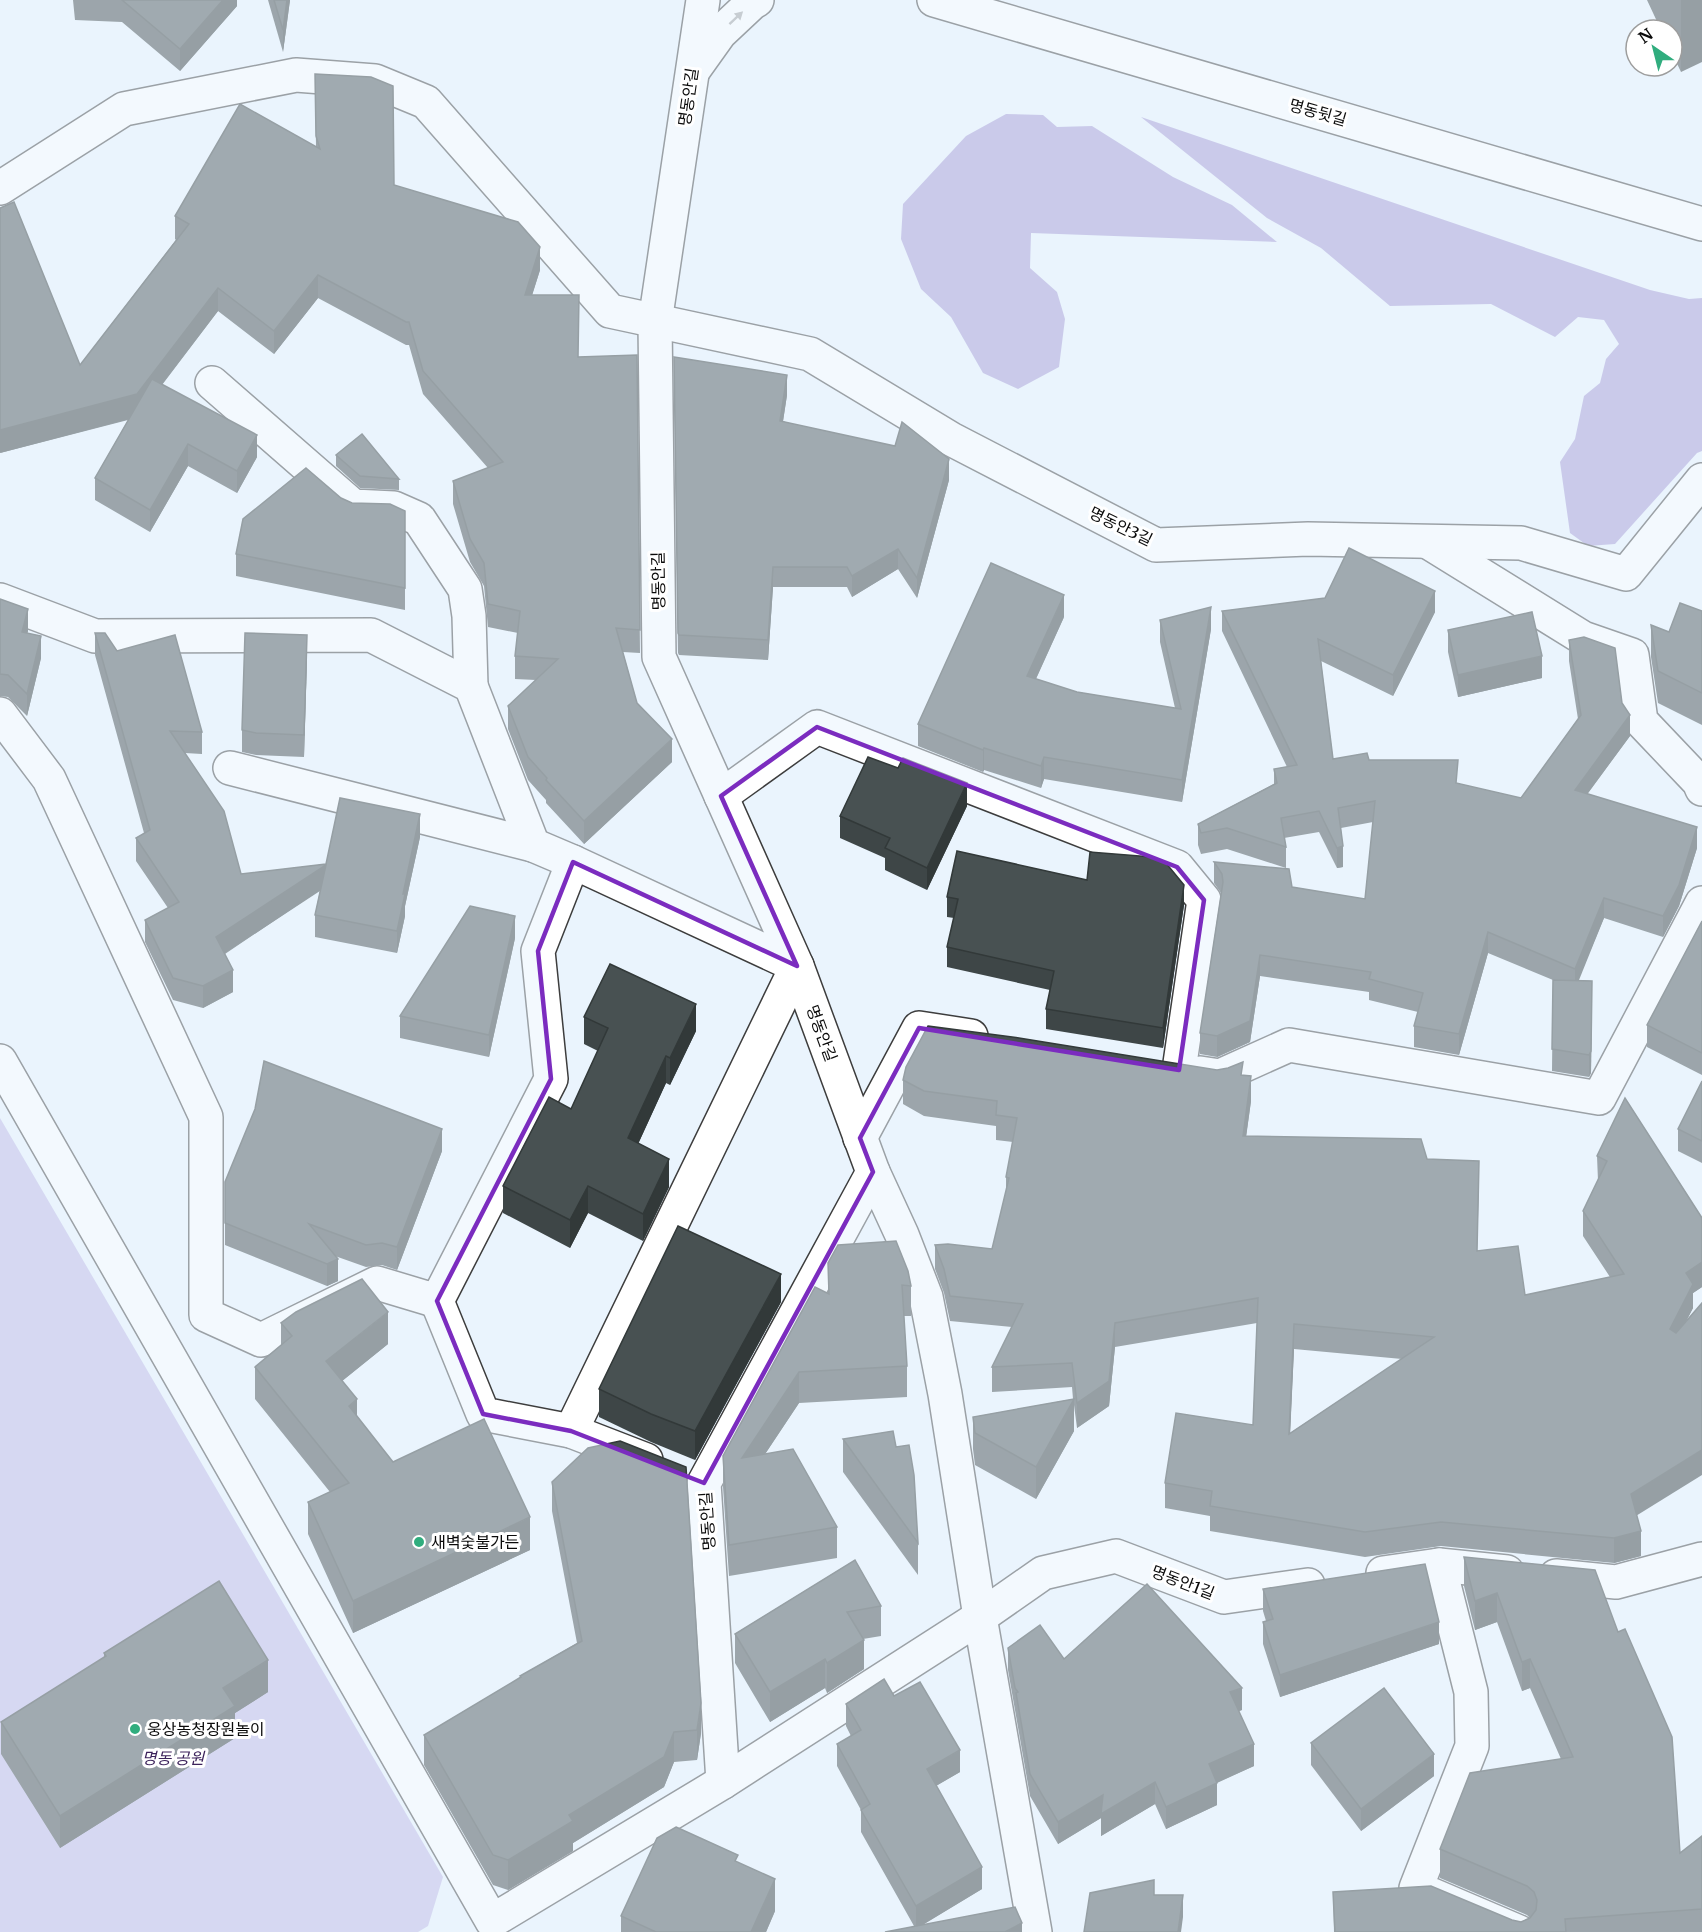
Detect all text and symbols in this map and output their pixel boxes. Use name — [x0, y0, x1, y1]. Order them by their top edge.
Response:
one-way arrow — [728, 11, 743, 25]
north arrow — [1624, 18, 1684, 78]
text: N — [1634, 24, 1657, 48]
street label: 명동안길 — [674, 66, 702, 128]
street label: 명동뒷길 — [1287, 94, 1349, 130]
street label: 명동안3길 — [1086, 502, 1156, 550]
street label: 명동안길 — [647, 551, 669, 611]
street label: 명동안길 — [803, 1002, 841, 1064]
street label: 명동안길 — [695, 1491, 719, 1551]
place label: 새벽숯불가든 — [431, 1532, 519, 1552]
marker: 새벽숯불가든 — [412, 1535, 426, 1549]
street label: 명동안1길 — [1149, 1561, 1217, 1603]
place label: 웅상농청장원놀이 — [147, 1719, 265, 1739]
marker: 웅상농청장원놀이 — [128, 1722, 142, 1736]
park label: 명동 공원 — [142, 1748, 205, 1768]

